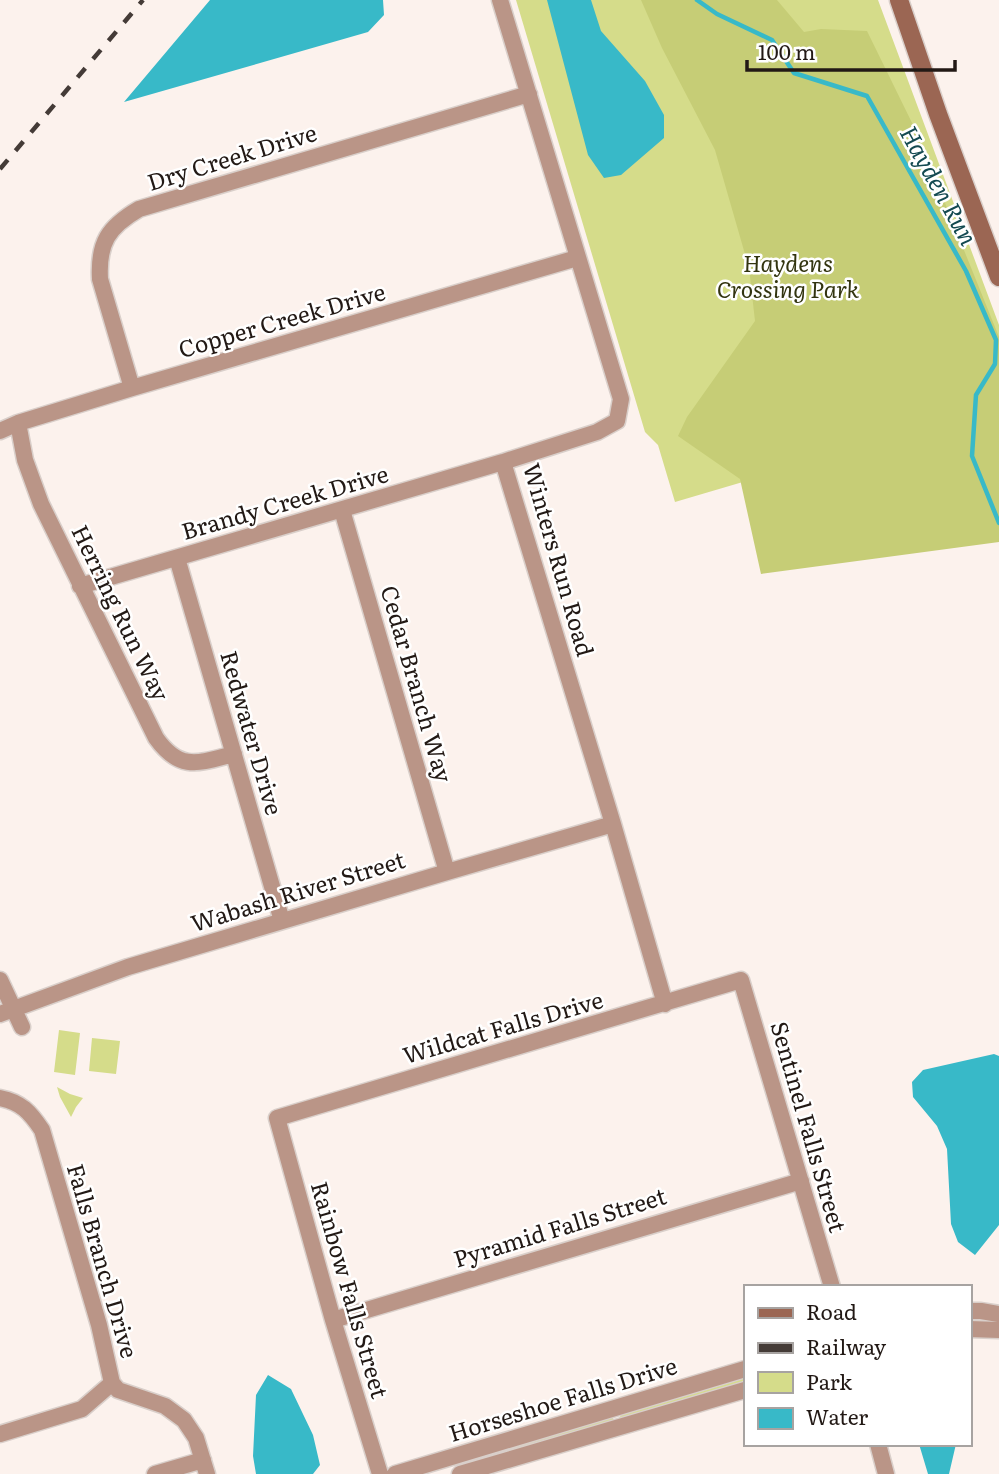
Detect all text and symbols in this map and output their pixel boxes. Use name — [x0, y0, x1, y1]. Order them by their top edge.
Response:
scale bar — [747, 28, 955, 72]
text: 100 m — [758, 35, 815, 66]
street label: Dry Creek Drive — [142, 114, 320, 198]
water label: Hayden Run — [893, 119, 987, 251]
park label: Haydens Crossing Park — [717, 245, 860, 305]
street label: Copper Creek Drive — [174, 273, 389, 365]
street label: Brandy Creek Drive — [177, 455, 392, 547]
street label: Winters Run Road — [516, 459, 604, 660]
street label: Herring Run Way — [64, 518, 179, 707]
street label: Cedar Branch Way — [374, 581, 462, 787]
street label: Redwater Drive — [213, 646, 293, 819]
street label: Wabash River Street — [186, 841, 409, 939]
street label: Wildcat Falls Drive — [398, 981, 607, 1071]
street label: Sentinel Falls Street — [764, 1017, 856, 1236]
street label: Falls Branch Drive — [60, 1159, 148, 1362]
street label: Rainbow Falls Street — [304, 1177, 398, 1403]
street label: Pyramid Falls Street — [449, 1177, 671, 1275]
legend — [744, 1285, 971, 1446]
text: Road — [806, 1295, 857, 1326]
text: Railway — [806, 1330, 887, 1361]
street label: Horseshoe Falls Drive — [444, 1347, 681, 1449]
text: Park — [806, 1365, 852, 1396]
text: Water — [806, 1400, 868, 1431]

